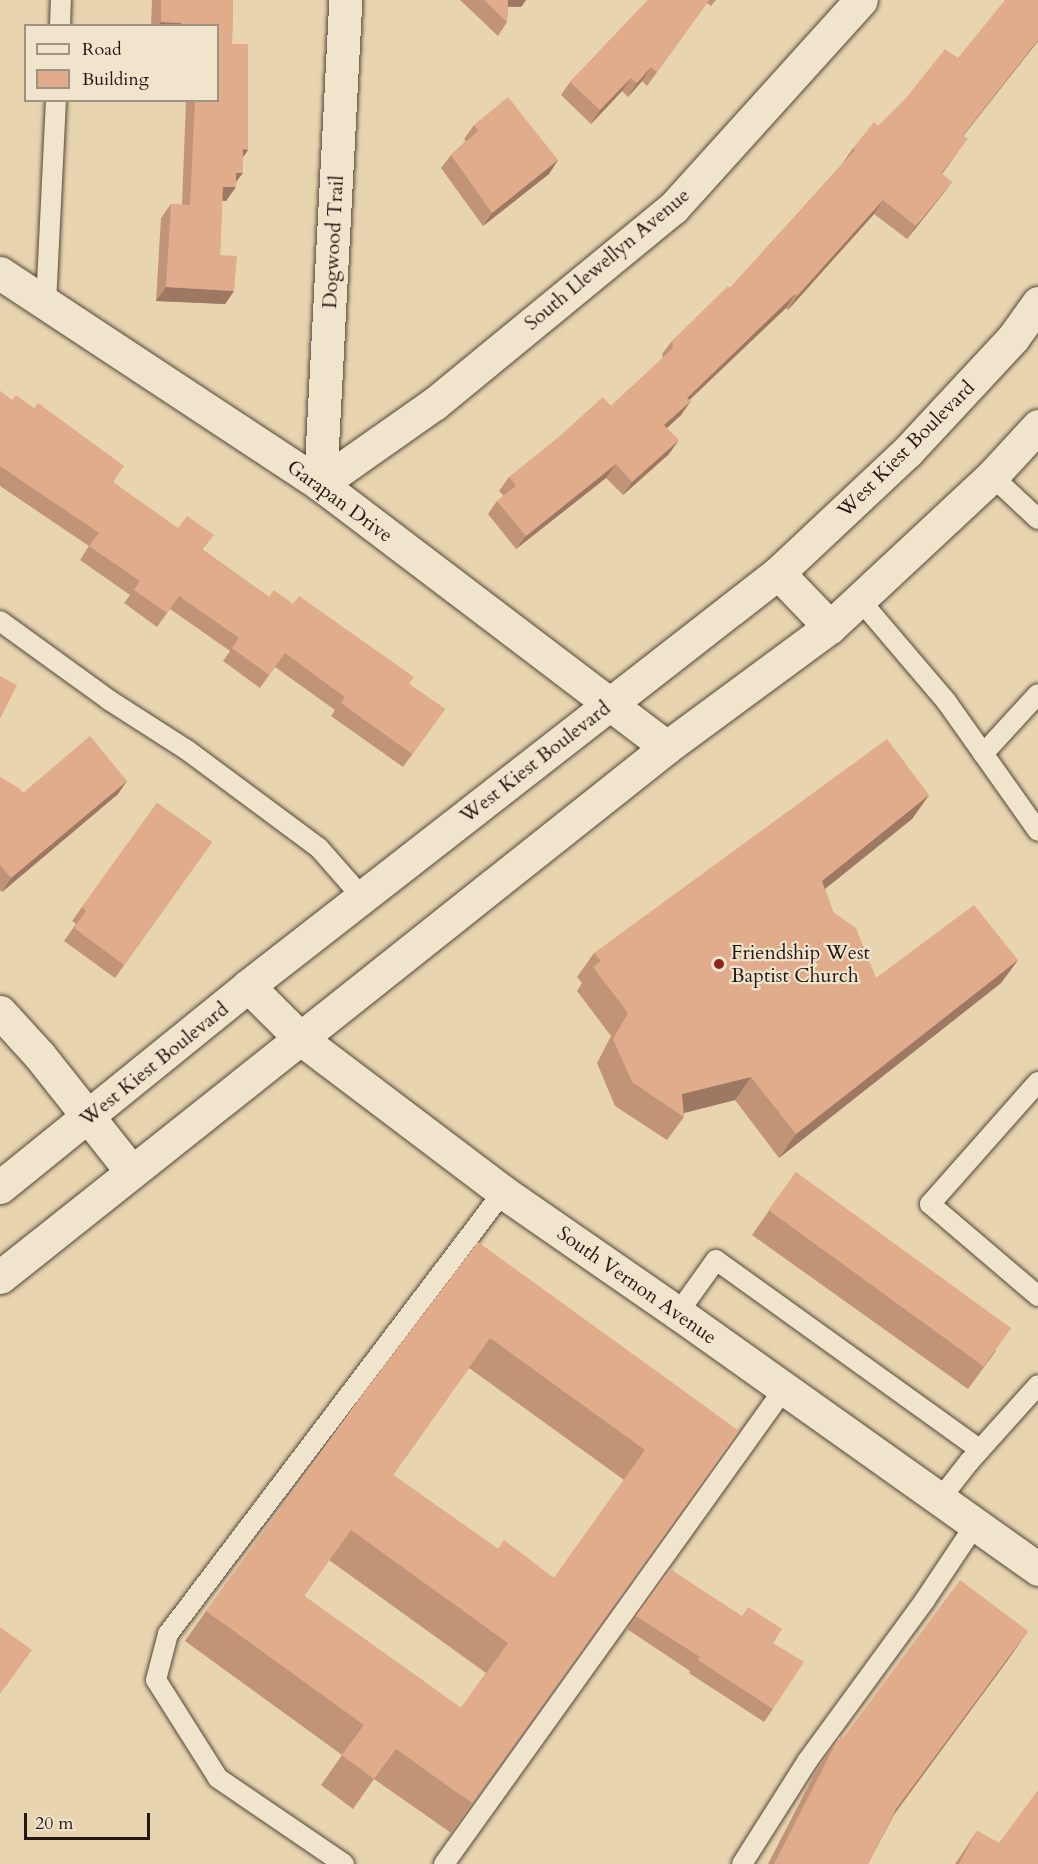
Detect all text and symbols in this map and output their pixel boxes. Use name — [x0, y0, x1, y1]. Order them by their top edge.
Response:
legend — [24, 24, 219, 102]
text: Road — [82, 37, 122, 62]
text: Building — [82, 67, 149, 92]
street label: Dogwood Trail — [318, 175, 348, 309]
street label: South Llewellyn Avenue — [520, 183, 694, 335]
street label: West Kiest Boulevard — [833, 376, 979, 522]
street label: Garapan Drive — [282, 455, 398, 547]
street label: West Kiest Boulevard — [455, 696, 615, 828]
place label: Friendship West Baptist Church — [731, 940, 870, 987]
marker: Friendship West Baptist Church — [712, 957, 726, 971]
street label: West Kiest Boulevard — [75, 997, 233, 1131]
street label: South Vernon Avenue — [553, 1221, 721, 1349]
scale bar — [27, 1801, 153, 1839]
text: 20 m — [35, 1811, 74, 1836]

